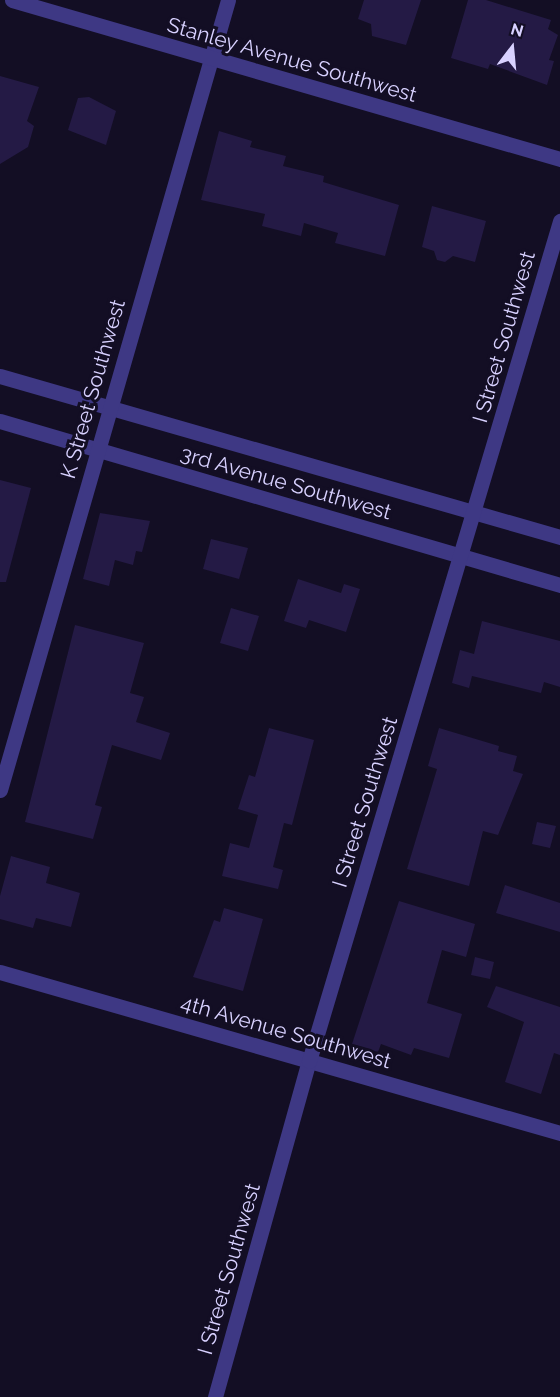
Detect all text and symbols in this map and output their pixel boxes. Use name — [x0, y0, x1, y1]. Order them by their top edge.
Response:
street label: Stanley Avenue Southwest — [164, 12, 420, 108]
north arrow — [482, 18, 542, 78]
text: N — [509, 19, 526, 41]
street label: I Street Southwest — [467, 248, 541, 426]
street label: K Street Southwest — [55, 296, 131, 482]
street label: 3rd Avenue Southwest — [177, 441, 395, 525]
street label: I Street Southwest — [327, 714, 403, 890]
street label: 4th Avenue Southwest — [178, 990, 394, 1074]
street label: I Street Southwest — [192, 1180, 266, 1358]

